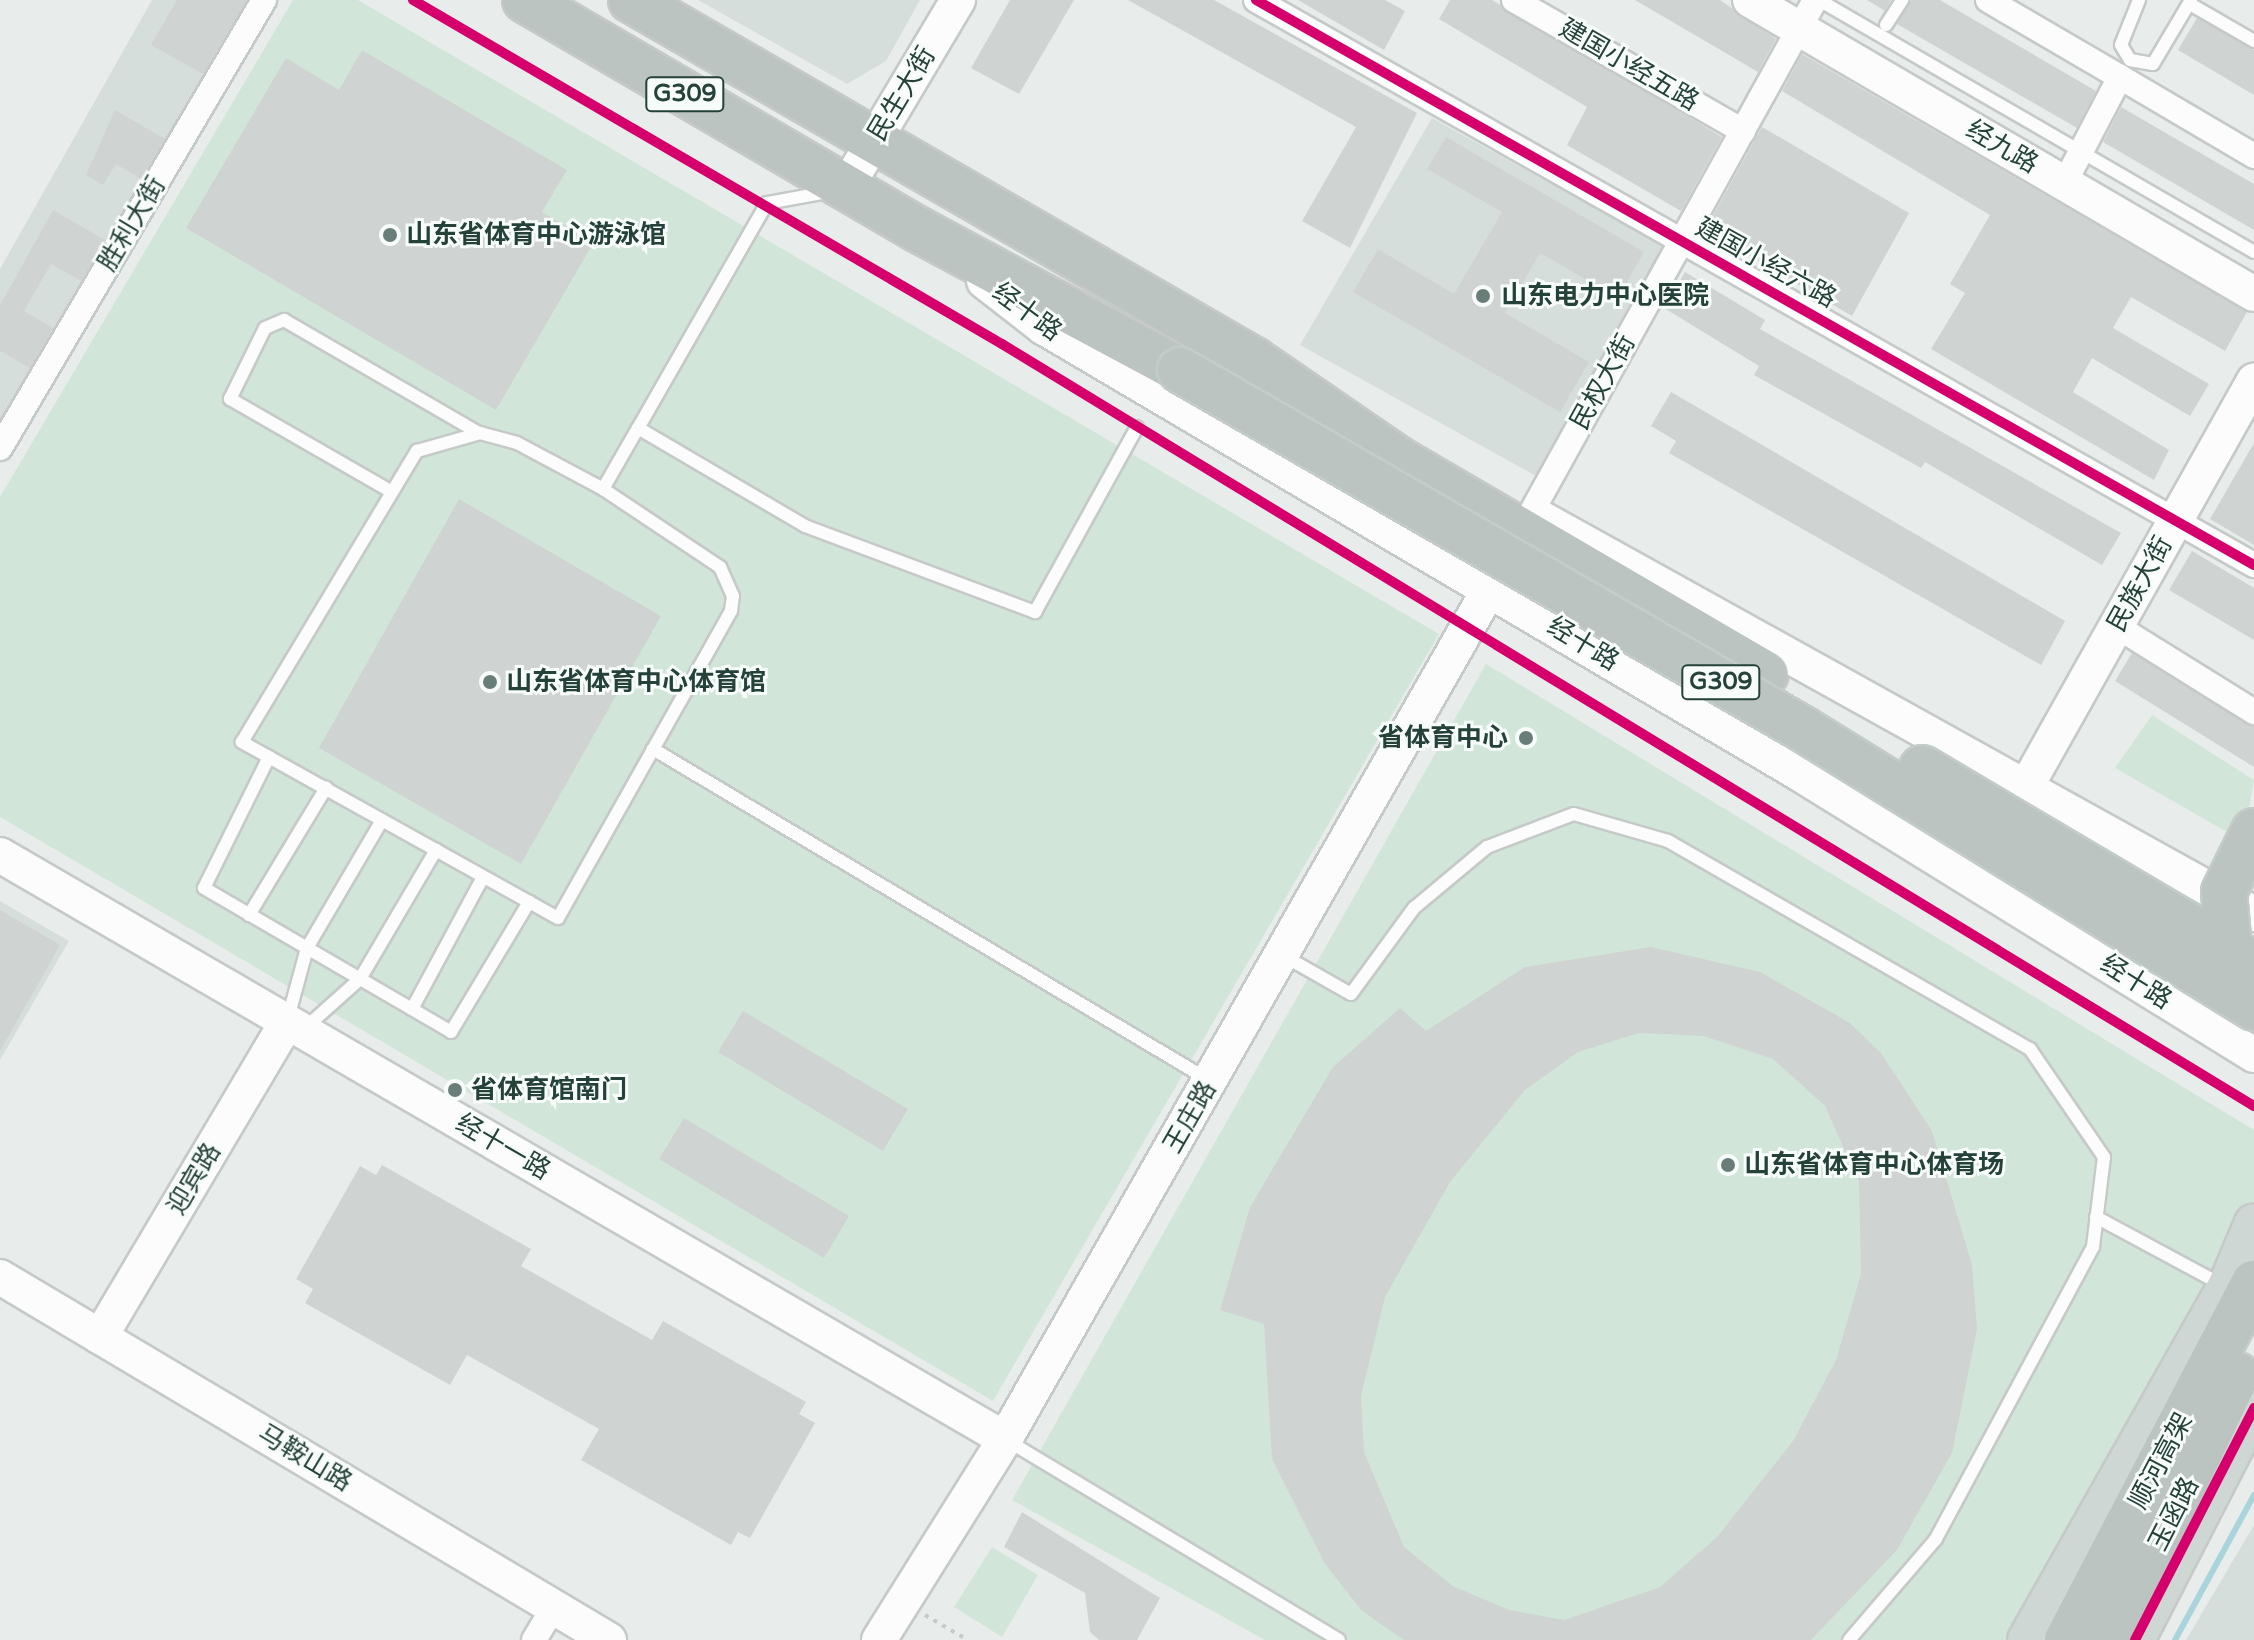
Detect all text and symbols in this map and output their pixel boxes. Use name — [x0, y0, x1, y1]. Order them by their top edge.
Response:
street label: 建国小经五路 — [1554, 12, 1704, 118]
street label: 民生大街 — [862, 41, 942, 147]
road number: G309 — [645, 74, 725, 114]
street label: 经九路 — [1960, 114, 2044, 180]
street label: 胜利大街 — [92, 171, 172, 277]
street label: 建国小经六路 — [1690, 212, 1842, 314]
place label: 山东省体育中心游泳馆 — [406, 219, 666, 251]
marker: 山东省体育中心游泳馆 — [381, 226, 399, 244]
street label: 经十路 — [986, 276, 1068, 348]
place label: 山东电力中心医院 — [1501, 280, 1709, 312]
marker: 山东电力中心医院 — [1472, 285, 1494, 307]
street label: 民权大街 — [1564, 329, 1642, 435]
street label: 民族大街 — [2101, 531, 2179, 637]
street label: 经十路 — [1542, 611, 1624, 677]
road number: G309 — [1681, 662, 1761, 702]
place label: 山东省体育中心体育馆 — [506, 666, 766, 698]
marker: 山东省体育中心体育馆 — [481, 673, 499, 691]
place label: 省体育中心 — [1378, 722, 1508, 754]
marker: 省体育中心 — [1515, 727, 1537, 749]
street label: 经十路 — [2095, 948, 2177, 1016]
place label: 省体育馆南门 — [471, 1074, 627, 1106]
street label: 王庄路 — [1157, 1075, 1223, 1159]
marker: 省体育馆南门 — [446, 1081, 464, 1099]
street label: 经十一路 — [450, 1107, 556, 1187]
street label: 迎宾路 — [161, 1138, 227, 1220]
place label: 山东省体育中心体育场 — [1744, 1149, 2004, 1181]
marker: 山东省体育中心体育场 — [1719, 1156, 1737, 1174]
street label: 顺河高架 — [2123, 1408, 2199, 1514]
street label: 马鞍山路 — [252, 1418, 358, 1498]
street label: 玉函路 — [2142, 1472, 2206, 1556]

